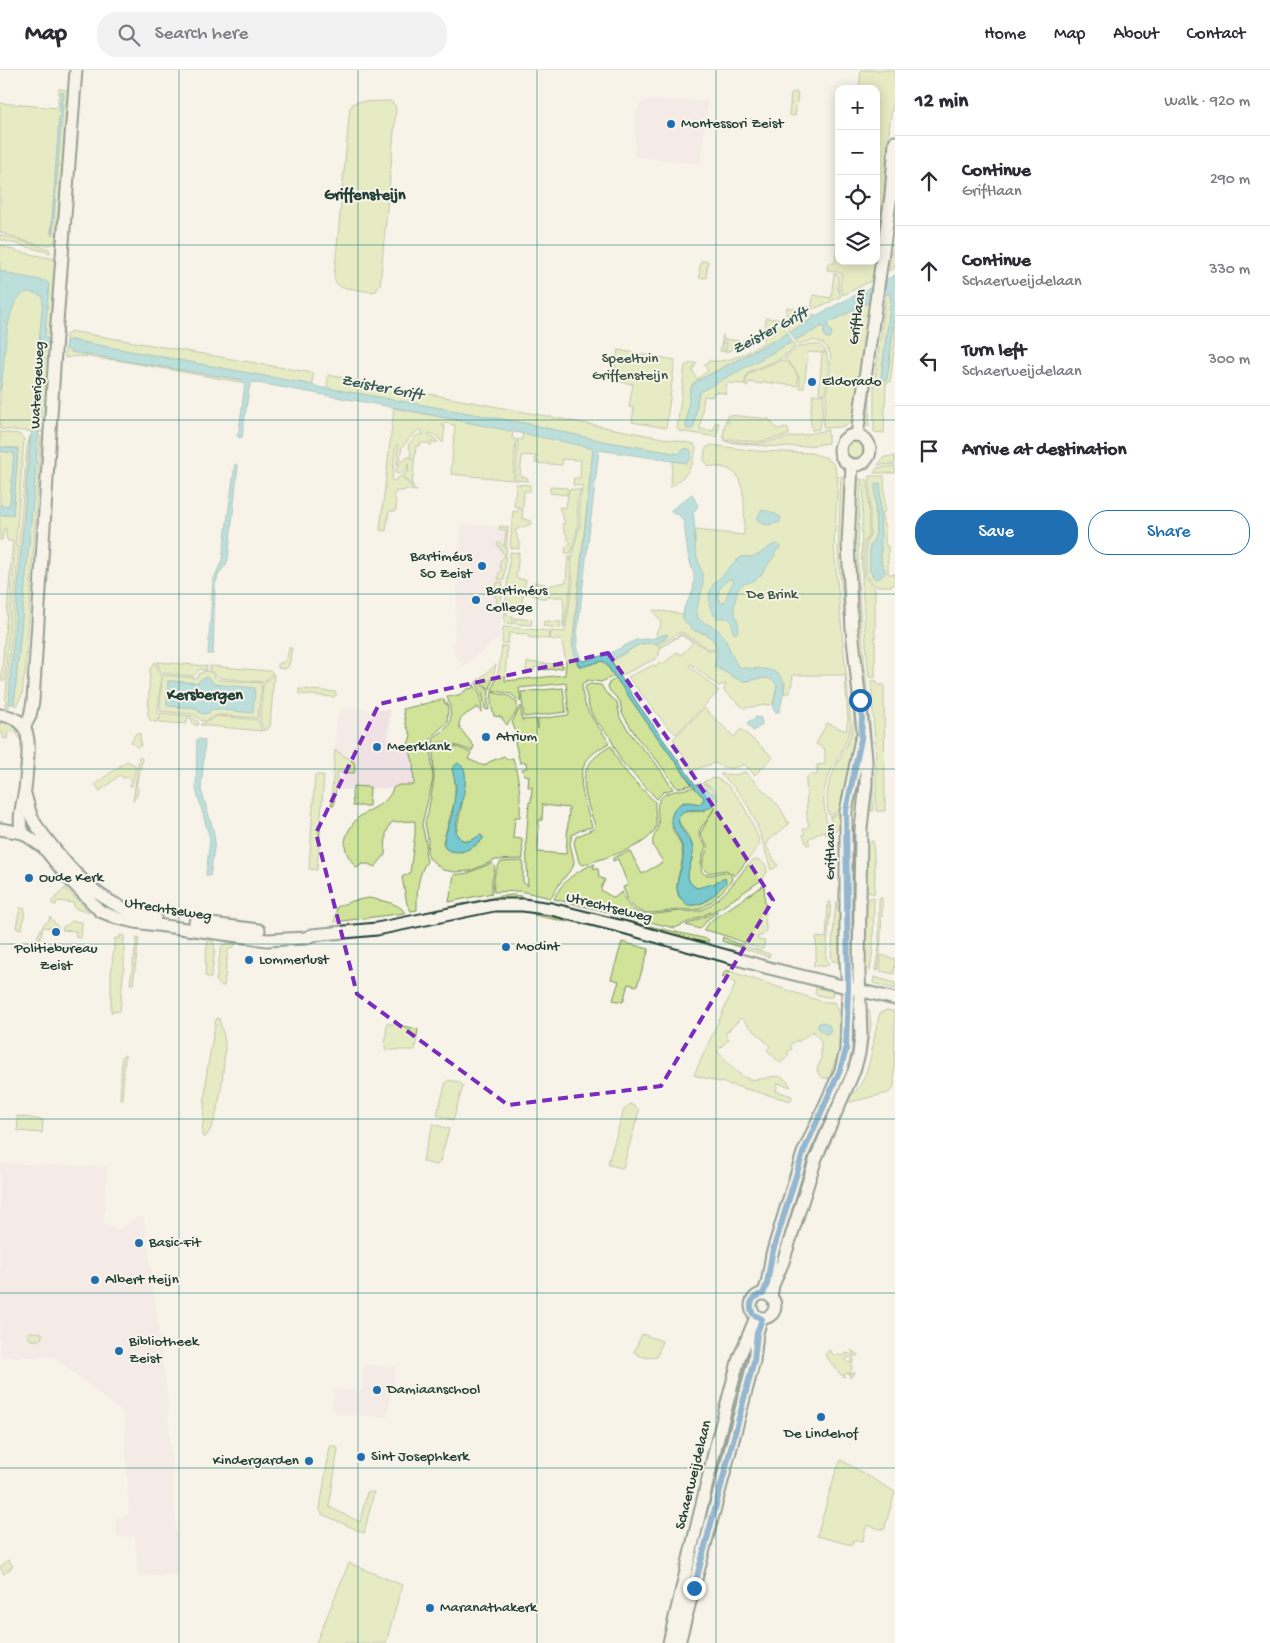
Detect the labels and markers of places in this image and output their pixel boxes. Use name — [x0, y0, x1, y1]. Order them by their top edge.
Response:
place label: Montessori Zeist — [681, 115, 785, 133]
marker: Montessori Zeist — [665, 118, 677, 130]
place label: Eldorado — [822, 373, 882, 391]
marker: Eldorado — [806, 376, 818, 388]
place label: Bartiméus SO Zeist — [409, 548, 474, 583]
marker: Bartiméus SO Zeist — [476, 560, 488, 572]
place label: Bartiméus College — [485, 582, 548, 617]
marker: Bartiméus College — [470, 594, 482, 606]
place label: Atrium — [496, 728, 538, 746]
marker: Atrium — [480, 731, 492, 743]
place label: Meerklank — [387, 738, 452, 756]
marker: Meerklank — [371, 741, 383, 753]
place label: Oude Kerk — [39, 869, 104, 887]
marker: Oude Kerk — [23, 872, 35, 884]
marker: Politiebureau Zeist — [50, 926, 62, 938]
place label: Modint — [516, 938, 561, 956]
place label: Politiebureau Zeist — [13, 940, 98, 975]
marker: Modint — [500, 941, 512, 953]
place label: Lommerlust — [259, 951, 330, 969]
marker: Lommerlust — [243, 954, 255, 966]
place label: Basic-Fit — [148, 1234, 203, 1252]
marker: Basic-Fit — [133, 1237, 145, 1249]
place label: Albert Heijn — [105, 1271, 179, 1289]
marker: Albert Heijn — [89, 1274, 101, 1286]
place label: Bibliotheek Zeist — [128, 1333, 200, 1368]
marker: Bibliotheek Zeist — [113, 1345, 125, 1357]
place label: Damiaanschool — [386, 1381, 480, 1399]
marker: Damiaanschool — [371, 1384, 383, 1396]
marker: De Lindehof — [815, 1411, 827, 1423]
place label: De Lindehof — [783, 1425, 859, 1443]
place label: Sint Josephkerk — [371, 1448, 470, 1466]
marker: Sint Josephkerk — [355, 1451, 367, 1463]
place label: Kindergarden — [213, 1452, 299, 1470]
marker: Kindergarden — [303, 1455, 315, 1467]
place label: Maranathakerk — [440, 1599, 538, 1617]
marker: Maranathakerk — [424, 1602, 436, 1614]

